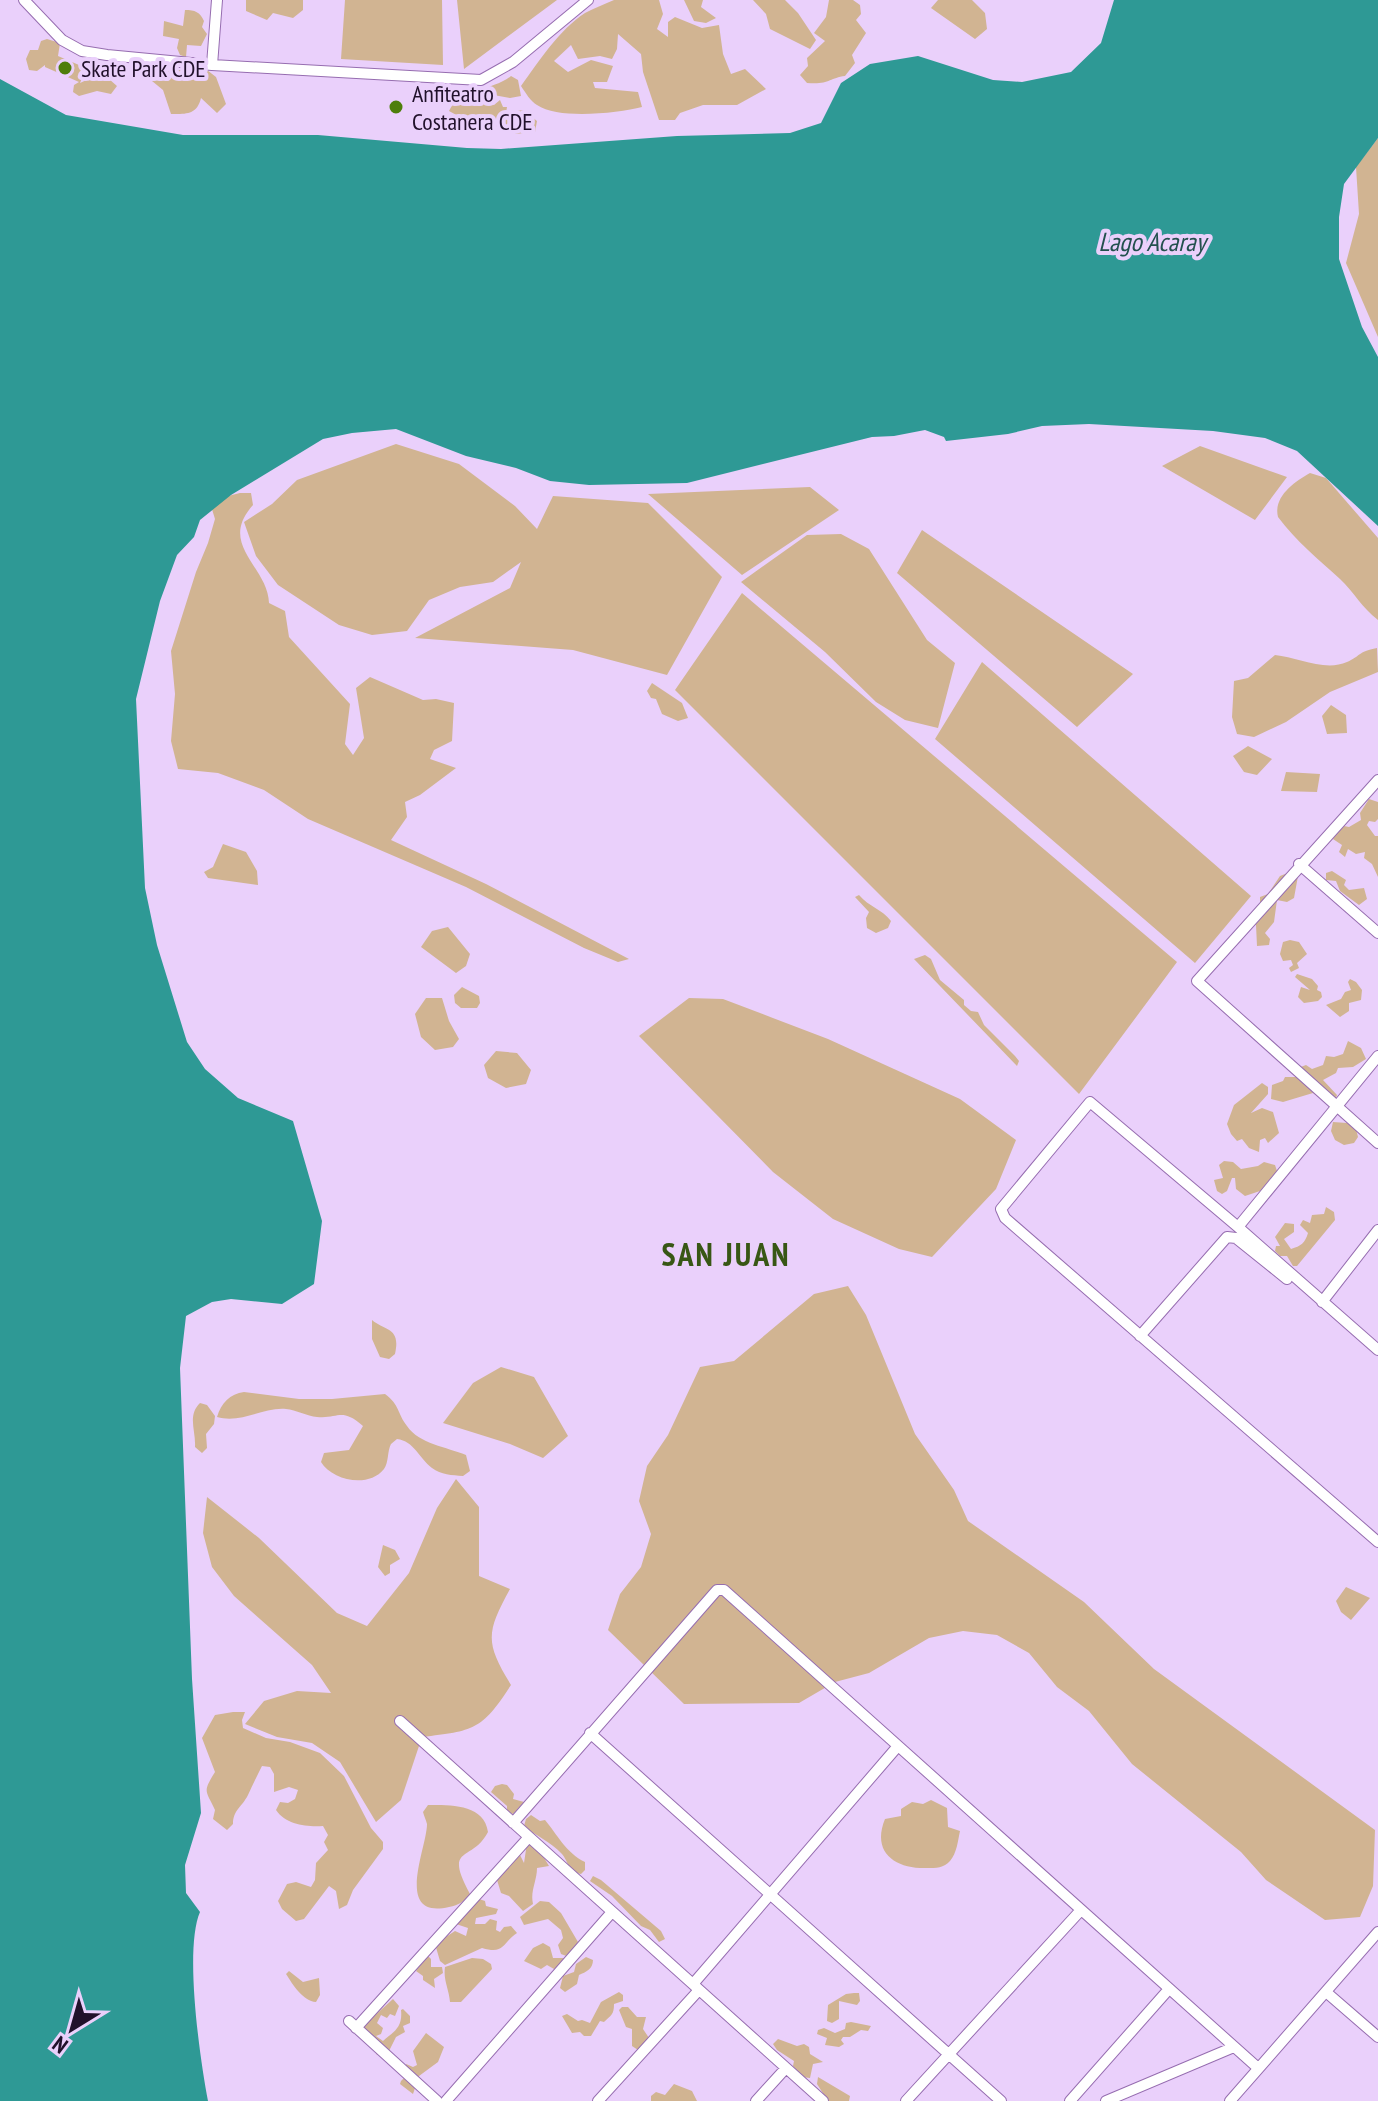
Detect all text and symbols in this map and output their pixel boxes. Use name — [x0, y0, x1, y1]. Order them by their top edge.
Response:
place label: Skate Park CDE — [81, 53, 206, 84]
marker: Skate Park CDE — [56, 59, 74, 77]
place label: Anfiteatro Costanera CDE — [412, 78, 533, 137]
marker: Anfiteatro Costanera CDE — [387, 98, 405, 116]
water label: Lago Acaray — [1098, 225, 1209, 258]
district label: SAN JUAN — [662, 1233, 790, 1275]
north arrow — [32, 1989, 112, 2069]
text: N — [47, 2030, 73, 2060]

